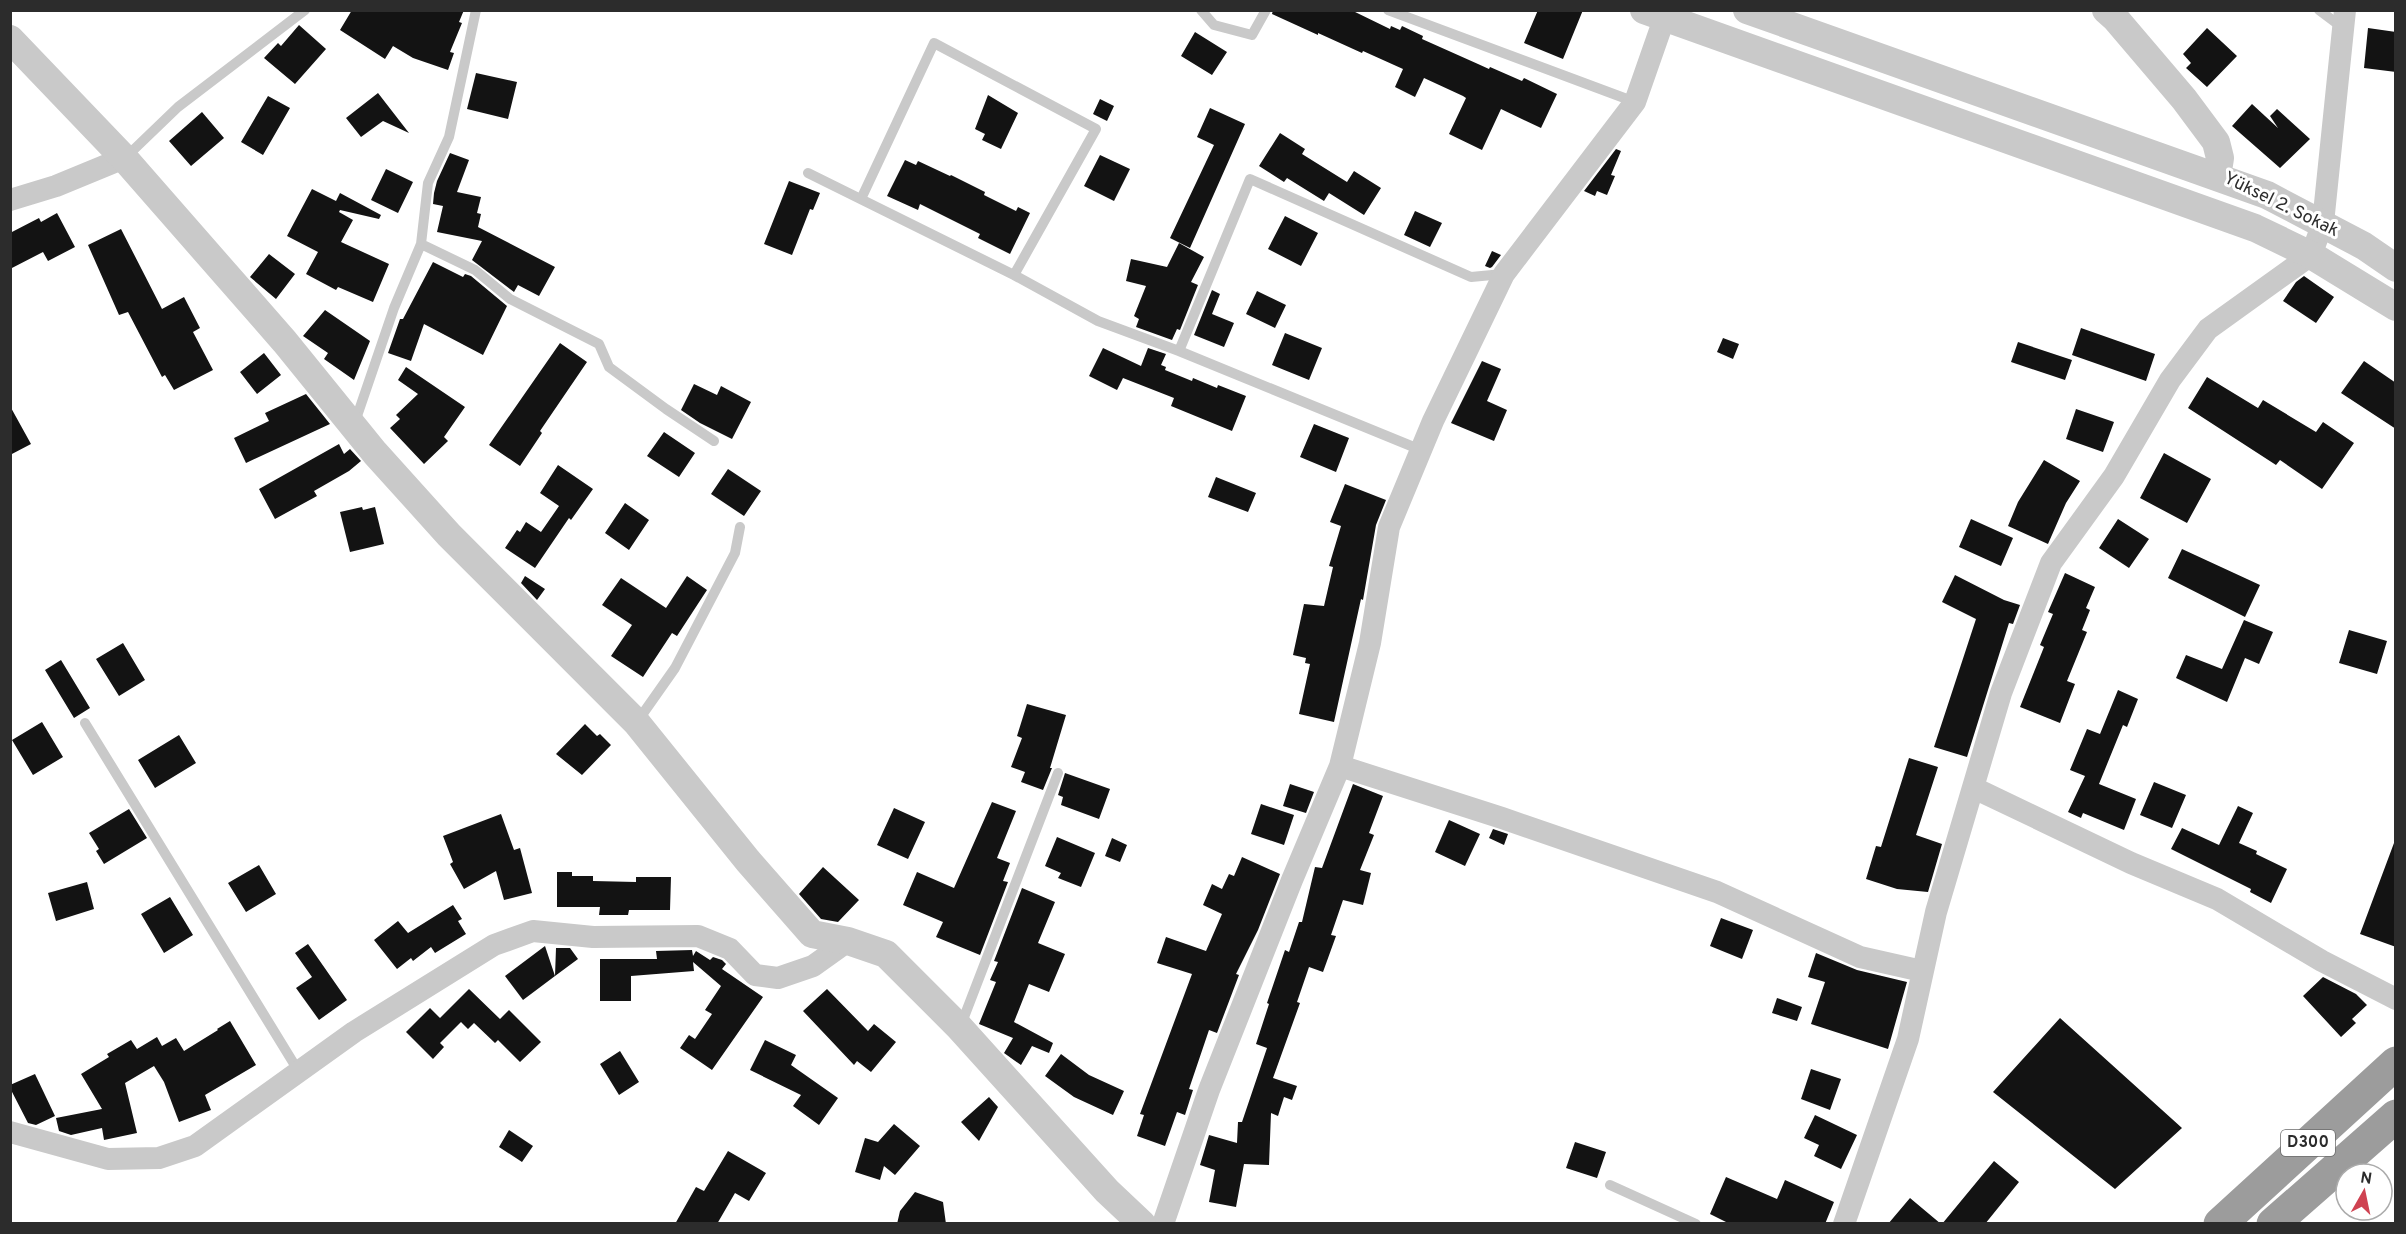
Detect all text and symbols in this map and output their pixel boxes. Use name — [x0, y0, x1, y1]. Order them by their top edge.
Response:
street label: Yüksel 2. Sokak — [2220, 167, 2342, 243]
road number: D300 — [2281, 1130, 2335, 1156]
north arrow — [2334, 1162, 2394, 1222]
text: N — [2359, 1168, 2373, 1190]

